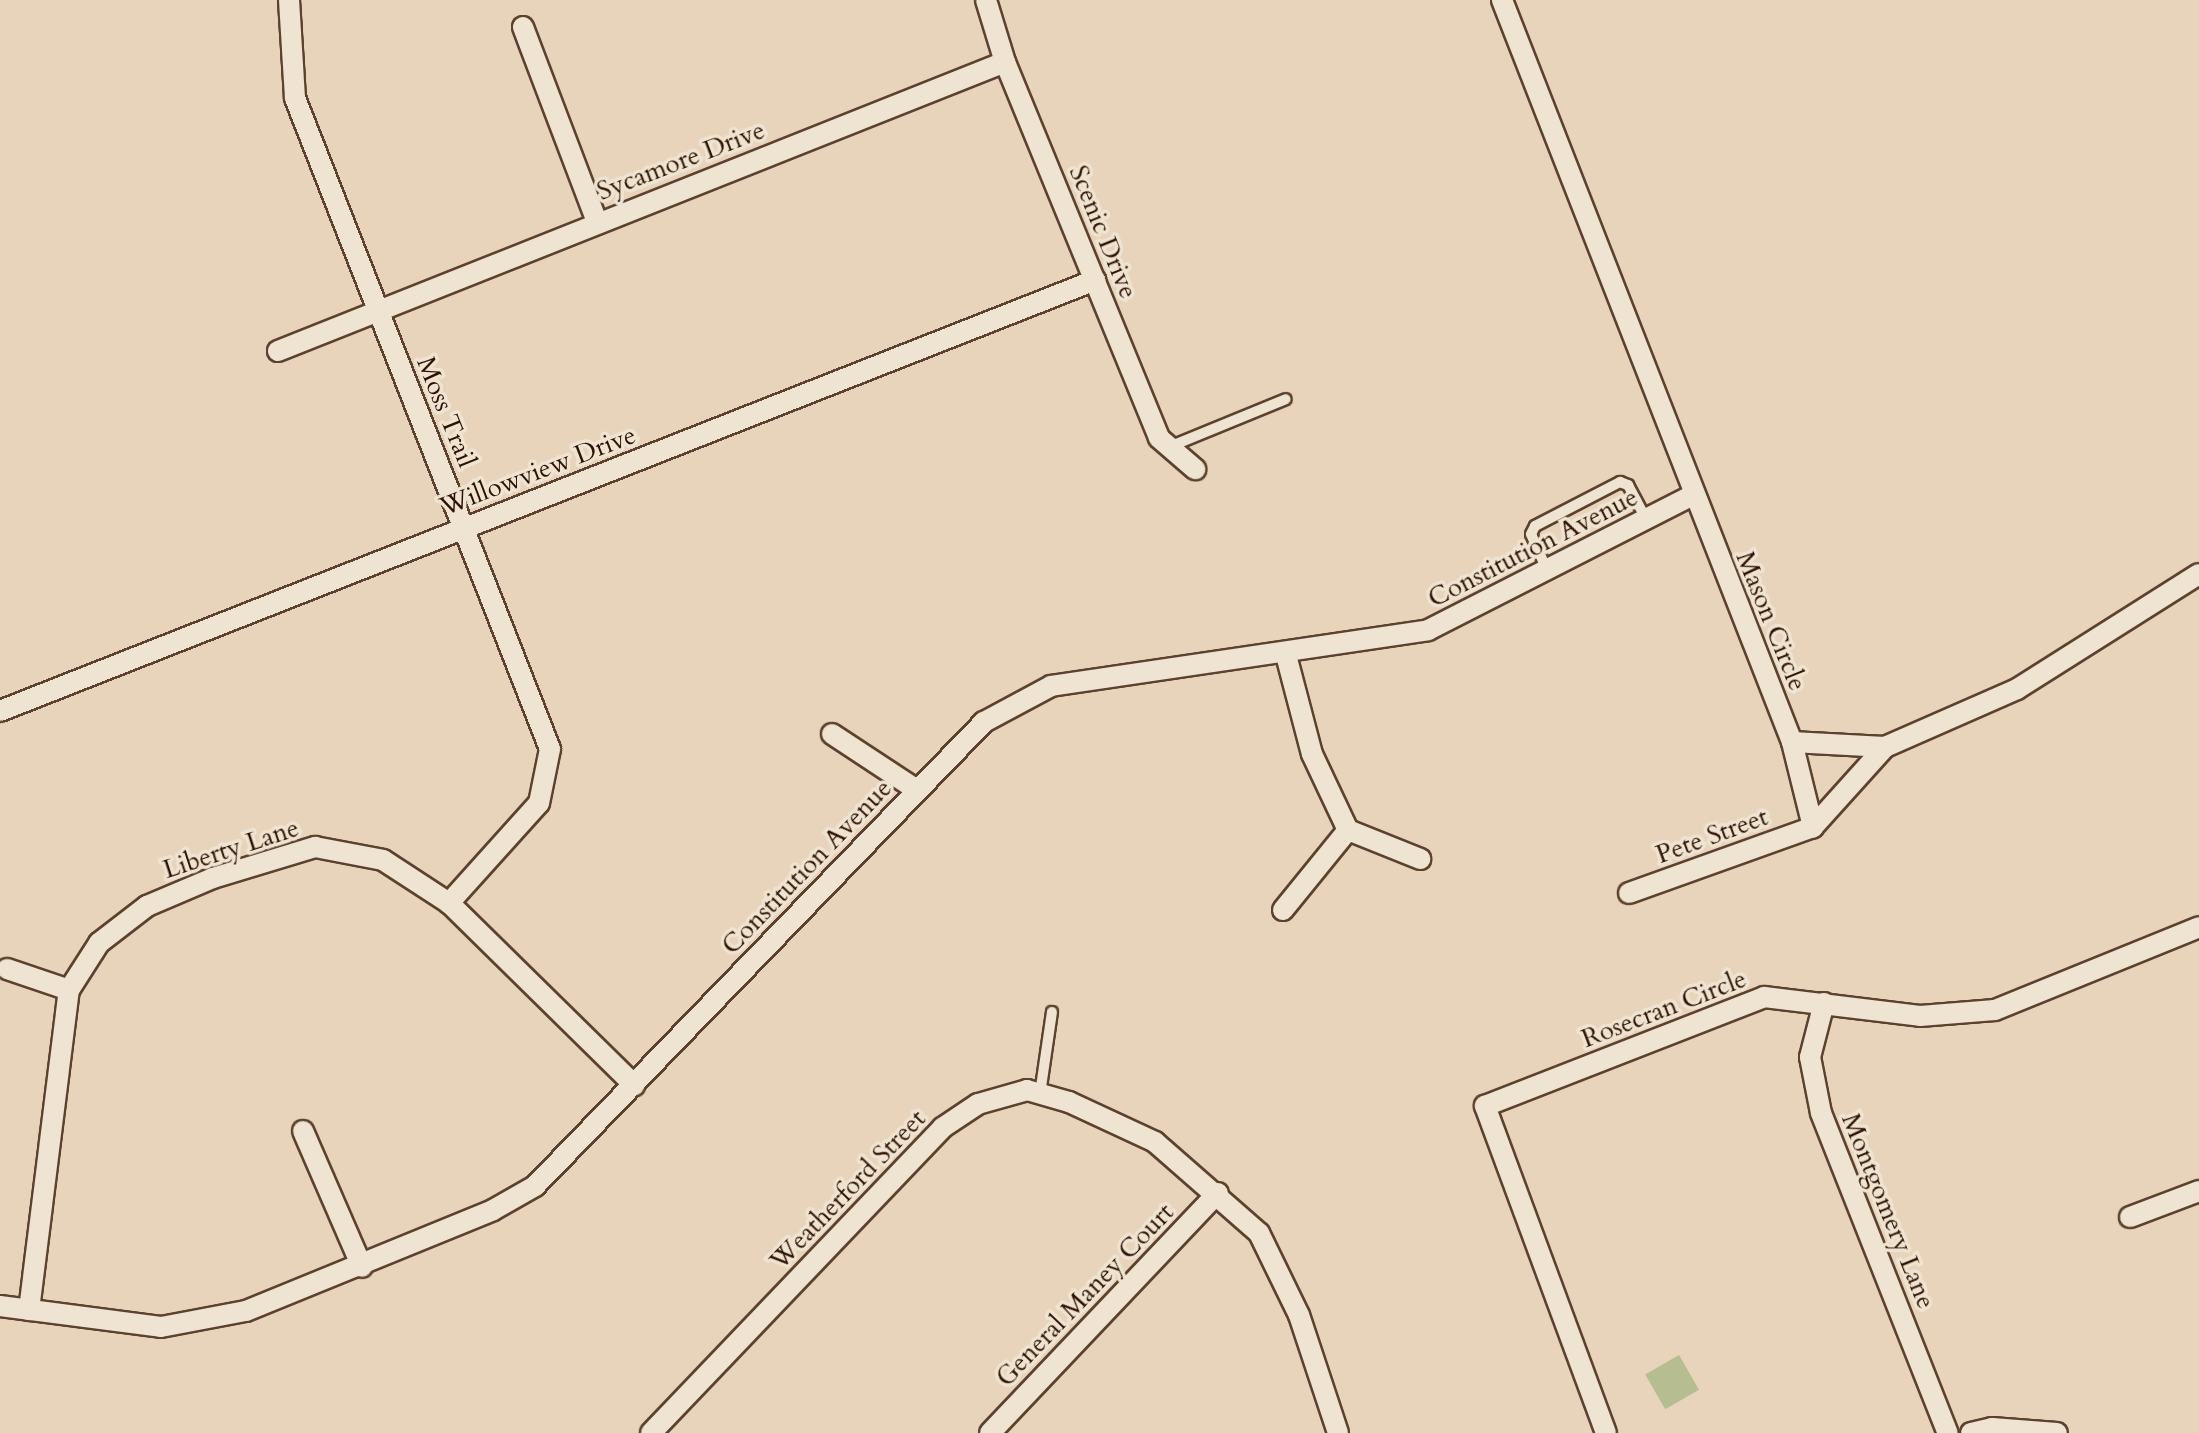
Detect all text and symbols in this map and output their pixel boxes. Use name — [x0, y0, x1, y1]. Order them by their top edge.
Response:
street label: Sycamore Drive — [593, 115, 769, 207]
street label: Scenic Drive — [1062, 161, 1144, 303]
street label: Moss Trail — [410, 352, 482, 472]
street label: Willowview Drive — [436, 419, 640, 523]
street label: Constitution Avenue — [1423, 482, 1643, 614]
street label: Mason Circle — [1729, 547, 1813, 695]
street label: Constitution Avenue — [716, 773, 898, 961]
street label: Pete Street — [1652, 801, 1772, 871]
street label: Liberty Lane — [159, 812, 303, 886]
street label: Rosecran Circle — [1577, 963, 1751, 1055]
street label: Weatherford Street — [764, 1104, 932, 1276]
street label: Montgomery Lane — [1835, 1109, 1941, 1313]
street label: General Maney Court — [990, 1197, 1180, 1393]

